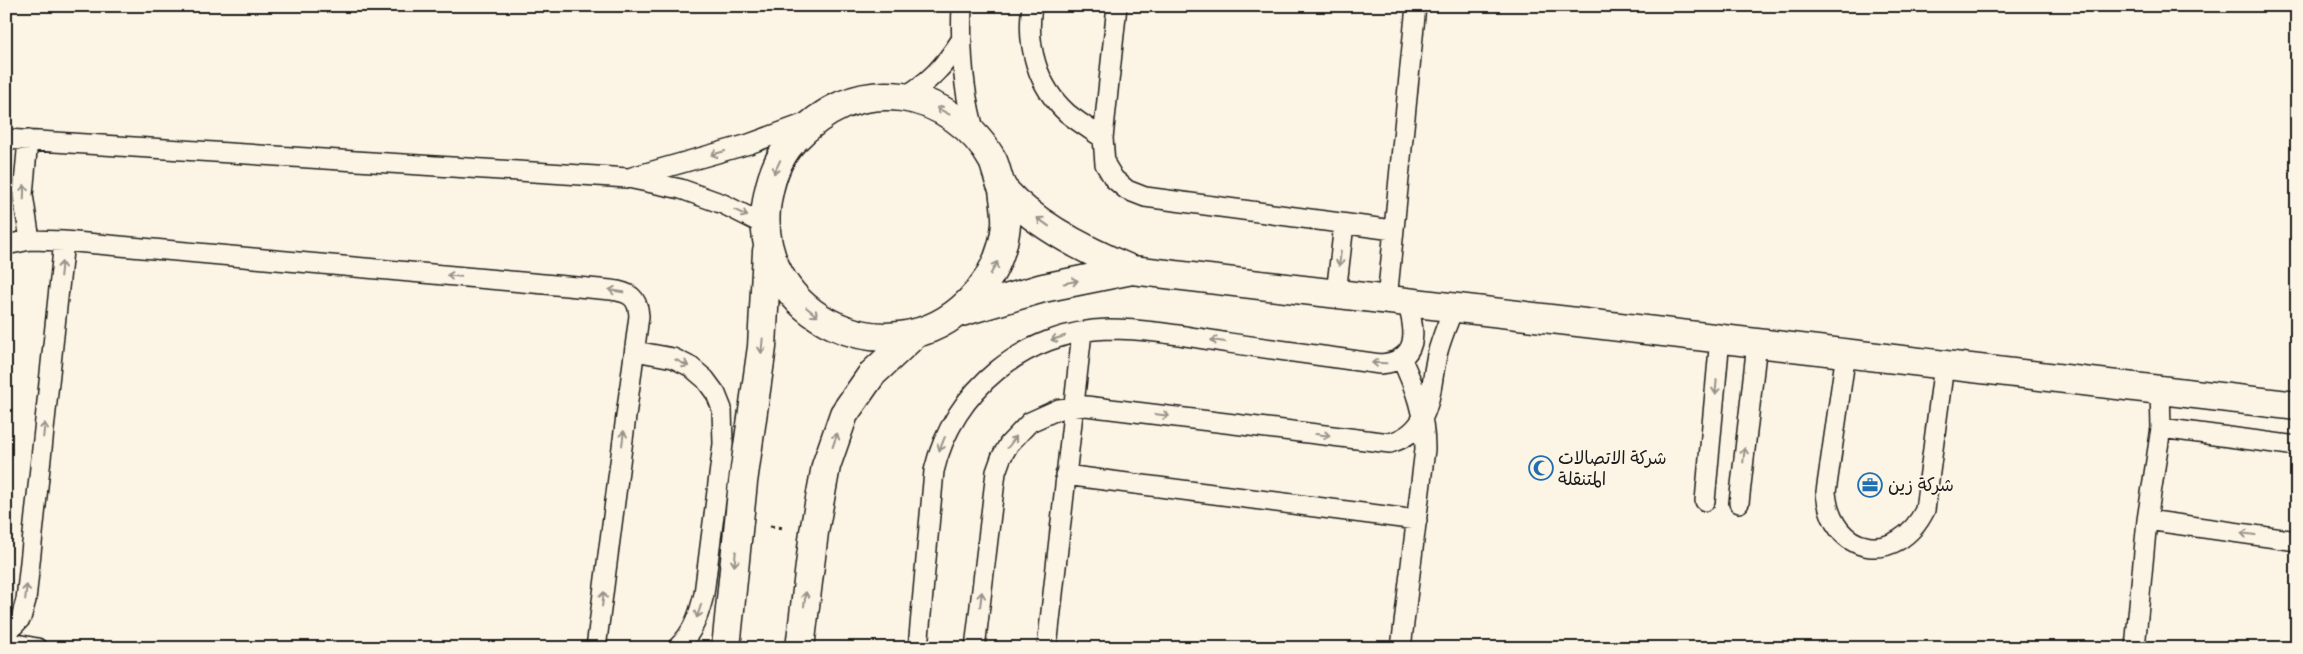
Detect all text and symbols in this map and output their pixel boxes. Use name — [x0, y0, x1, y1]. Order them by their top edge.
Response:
one-way arrow — [936, 106, 951, 115]
one-way arrow — [710, 149, 726, 159]
one-way arrow — [771, 159, 781, 174]
one-way arrow — [19, 184, 28, 200]
one-way arrow — [733, 209, 748, 219]
one-way arrow — [1037, 216, 1050, 227]
one-way arrow — [1335, 250, 1345, 266]
one-way arrow — [56, 261, 66, 277]
one-way arrow — [989, 261, 999, 275]
one-way arrow — [447, 271, 463, 280]
one-way arrow — [1063, 277, 1079, 286]
one-way arrow — [608, 285, 624, 295]
one-way arrow — [806, 307, 819, 318]
one-way arrow — [1050, 334, 1066, 344]
one-way arrow — [1211, 336, 1227, 346]
one-way arrow — [757, 337, 767, 353]
one-way arrow — [1372, 358, 1388, 367]
one-way arrow — [674, 359, 689, 368]
one-way arrow — [1711, 378, 1721, 394]
one-way arrow — [1153, 410, 1169, 420]
one-way arrow — [39, 423, 48, 439]
one-way arrow — [1315, 430, 1331, 440]
one-way arrow — [619, 431, 629, 447]
one-way arrow — [831, 433, 840, 448]
one-way arrow — [936, 436, 946, 451]
one-way arrow — [1006, 436, 1017, 449]
place label: شركة الاتصالات المتنقلة — [1558, 447, 1667, 494]
one-way arrow — [1739, 447, 1749, 463]
mosque icon: شركة الاتصالات المتنقلة — [1528, 455, 1554, 481]
office icon: شركة زين — [1857, 472, 1883, 498]
place label: شركة زين — [1888, 474, 1954, 500]
one-way arrow — [2241, 529, 2257, 539]
one-way arrow — [730, 551, 740, 567]
one-way arrow — [21, 584, 31, 600]
one-way arrow — [598, 592, 608, 608]
one-way arrow — [800, 592, 810, 608]
one-way arrow — [976, 592, 986, 608]
one-way arrow — [694, 603, 703, 619]

